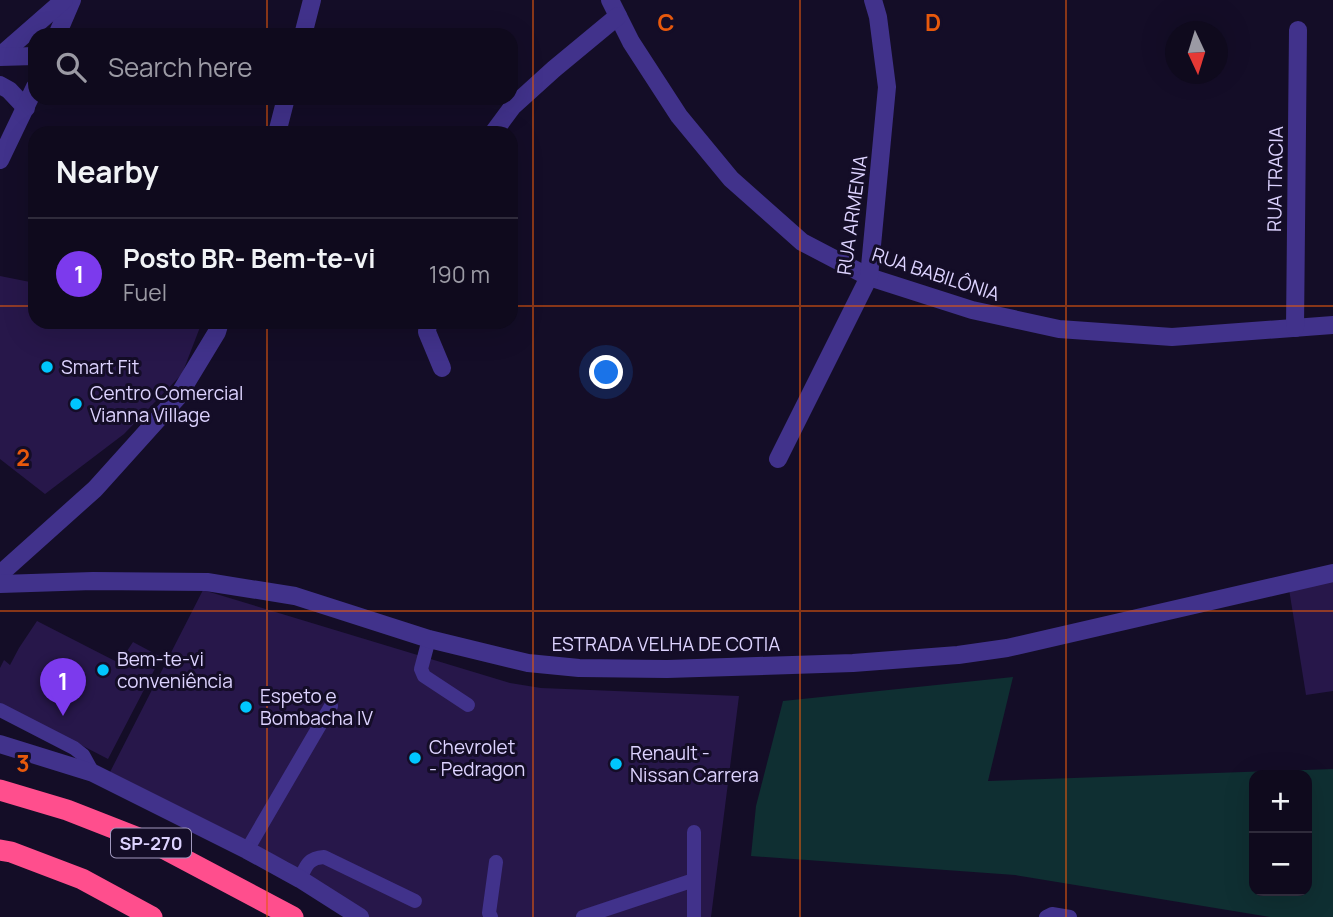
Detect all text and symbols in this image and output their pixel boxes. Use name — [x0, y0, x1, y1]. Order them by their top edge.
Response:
text: C — [658, 6, 675, 38]
text: D — [925, 6, 941, 38]
north arrow — [1165, 21, 1228, 84]
search box — [28, 28, 518, 105]
icon: search — [52, 48, 90, 86]
text: Search here — [108, 49, 253, 85]
street label: RUA TRACIA — [1261, 126, 1289, 232]
text: Nearby — [56, 151, 159, 192]
street label: RUA ARMENIA — [831, 153, 873, 277]
text: Posto BR- Bem-te-vi — [123, 240, 375, 276]
street label: RUA BABILÔNIA — [869, 241, 1003, 307]
text: 1 — [74, 258, 84, 290]
text: 190 m — [429, 258, 490, 290]
text: Fuel — [123, 276, 167, 308]
place label: Smart Fit — [61, 354, 139, 380]
your location — [589, 355, 623, 389]
marker: Smart Fit — [39, 359, 55, 375]
place label: Centro Comercial Vianna Village — [90, 380, 243, 428]
marker: Centro Comercial Vianna Village — [68, 396, 84, 412]
text: 2 — [16, 441, 30, 473]
street label: ESTRADA VELHA DE COTIA — [552, 631, 780, 657]
place label: Bem-te-vi conveniência — [117, 646, 233, 694]
pin: 1 — [40, 658, 86, 716]
marker: Bem-te-vi conveniência — [95, 662, 111, 678]
place label: Espeto e Bombacha IV — [260, 683, 373, 731]
marker: Espeto e Bombacha IV — [238, 699, 254, 715]
place label: Chevrolet - Pedragon — [429, 734, 525, 782]
place label: Renault - Nissan Carrera — [630, 740, 759, 788]
text: 3 — [16, 747, 30, 779]
marker: Chevrolet - Pedragon — [407, 750, 423, 766]
marker: Renault - Nissan Carrera — [608, 756, 624, 772]
map controls — [1249, 770, 1312, 896]
button: + — [1249, 770, 1312, 833]
road number: SP-270 — [111, 828, 191, 858]
button: − — [1249, 833, 1312, 896]

